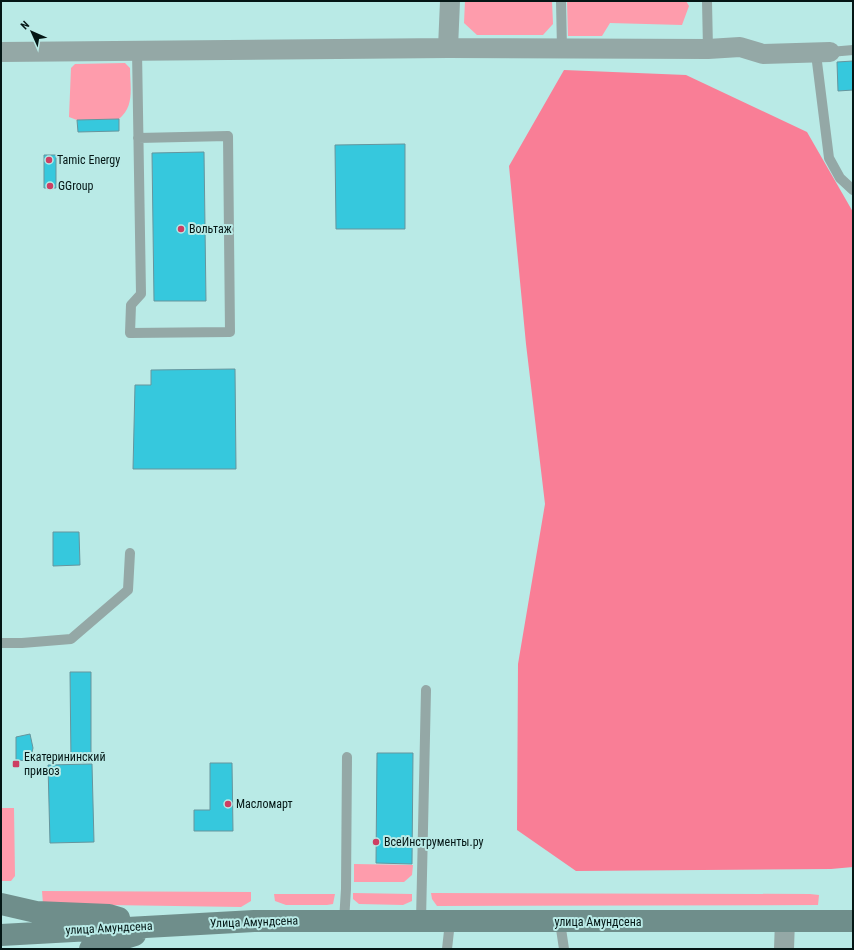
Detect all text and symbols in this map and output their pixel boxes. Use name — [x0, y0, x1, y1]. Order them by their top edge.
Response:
north arrow — [12, 12, 52, 52]
text: N — [18, 18, 32, 32]
place label: Tamic Energy — [57, 153, 120, 167]
marker: Tamic Energy — [44, 155, 54, 165]
place label: GGroup — [58, 179, 94, 193]
marker: GGroup — [45, 181, 55, 191]
place label: Вольтаж — [189, 222, 232, 236]
marker: Вольтаж — [176, 224, 186, 234]
place label: Екатерининский привоз — [24, 750, 106, 778]
marker: Екатерининский привоз — [11, 759, 21, 769]
place label: Масломарт — [236, 797, 293, 811]
marker: Масломарт — [223, 799, 233, 809]
place label: ВсеИнструменты.ру — [384, 835, 484, 849]
marker: ВсеИнструменты.ру — [371, 837, 381, 847]
street label: Улица Амундсена — [210, 913, 299, 931]
street label: улица Амундсена — [554, 915, 642, 929]
street label: улица Амундсена — [65, 919, 153, 937]

